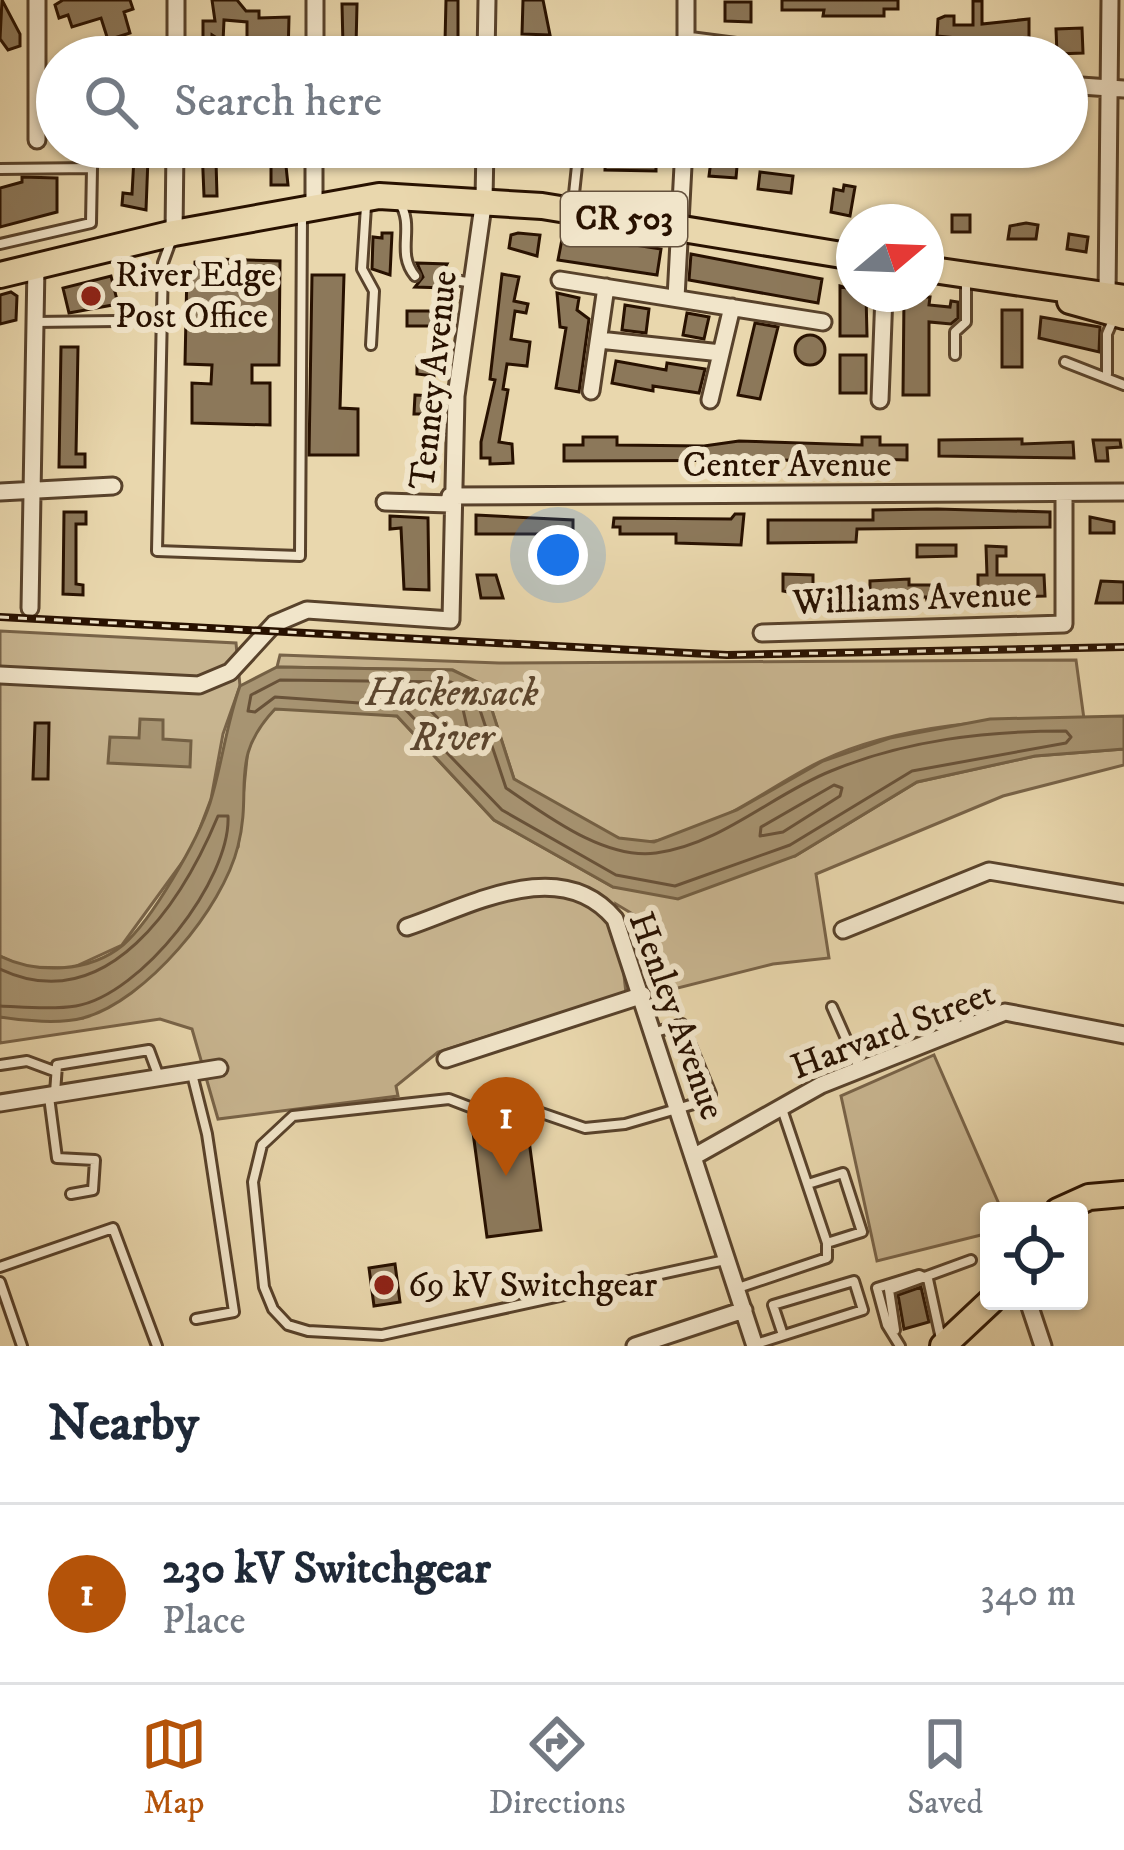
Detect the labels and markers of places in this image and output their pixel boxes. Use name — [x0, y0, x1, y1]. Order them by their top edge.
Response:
place label: River Edge Post Office — [115, 253, 276, 339]
marker: River Edge Post Office — [78, 283, 104, 309]
pin: 1 — [467, 1077, 545, 1176]
place label: 69 kV Switchgear — [408, 1263, 658, 1308]
marker: 69 kV Switchgear — [371, 1272, 397, 1298]

